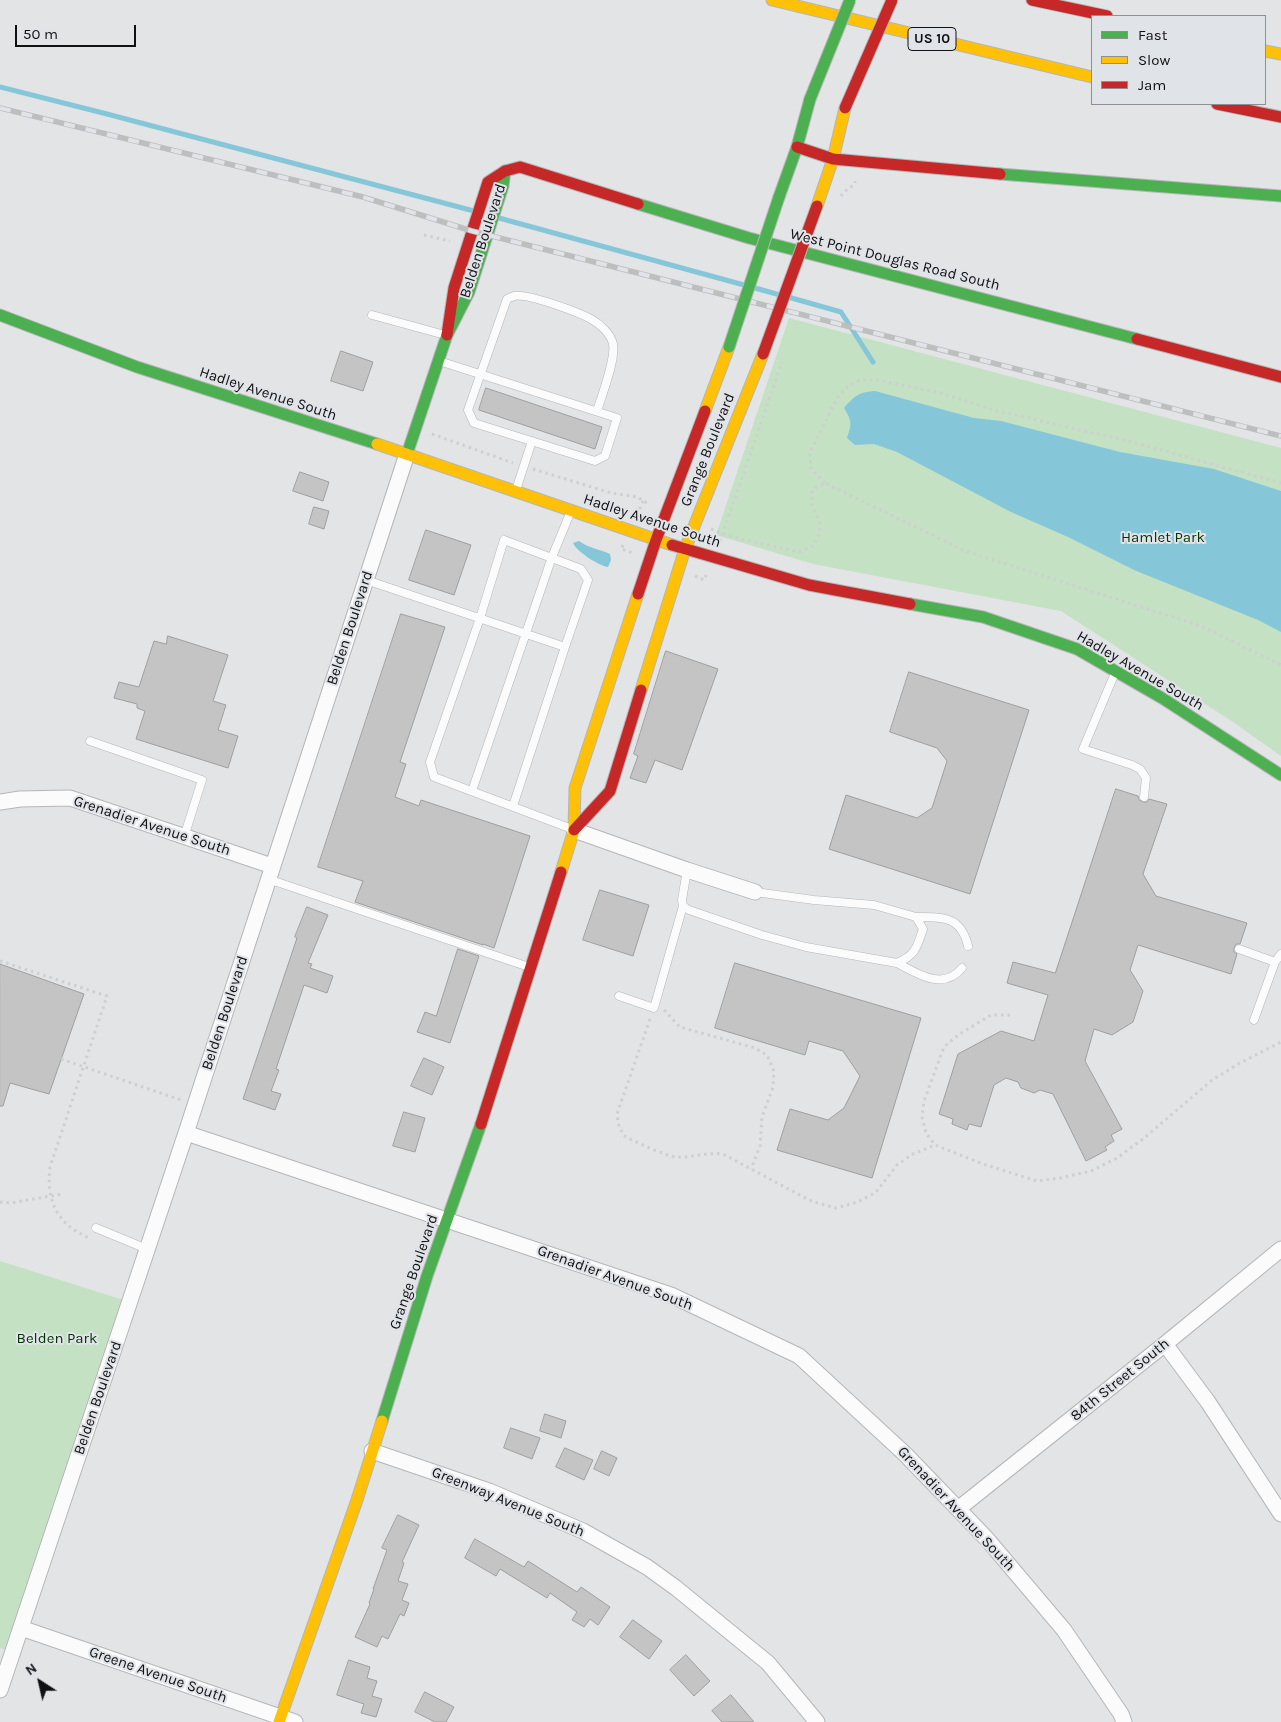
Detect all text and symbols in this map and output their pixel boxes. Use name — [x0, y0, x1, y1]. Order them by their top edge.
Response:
scale bar — [18, 15, 139, 47]
legend — [1091, 15, 1266, 105]
text: 50 m — [23, 25, 58, 43]
text: Fast — [1138, 26, 1167, 44]
road number: US 10 — [908, 28, 956, 50]
text: Slow — [1138, 51, 1170, 69]
text: Jam — [1138, 76, 1166, 94]
street label: Belden Boulevard — [456, 182, 510, 300]
street label: West Point Douglas Road South — [788, 225, 1002, 295]
street label: Hadley Avenue South — [197, 363, 339, 425]
street label: Grange Boulevard — [677, 391, 739, 509]
street label: Hadley Avenue South — [581, 490, 723, 552]
park label: Hamlet Park — [1121, 529, 1205, 547]
street label: Belden Boulevard — [323, 569, 377, 687]
street label: Hadley Avenue South — [1073, 627, 1207, 715]
street label: Grenadier Avenue South — [71, 792, 233, 860]
street label: Belden Boulevard — [198, 954, 252, 1072]
street label: Grange Boulevard — [386, 1212, 442, 1332]
street label: Grenadier Avenue South — [535, 1241, 695, 1315]
park label: Belden Park — [17, 1330, 97, 1348]
street label: 84th Street South — [1067, 1335, 1173, 1425]
street label: Belden Boulevard — [70, 1339, 126, 1457]
street label: Grenadier Avenue South — [893, 1443, 1019, 1575]
street label: Greenway Avenue South — [429, 1463, 587, 1541]
street label: Greene Avenue South — [87, 1643, 229, 1707]
north arrow — [15, 1657, 65, 1707]
text: N — [22, 1659, 40, 1679]

